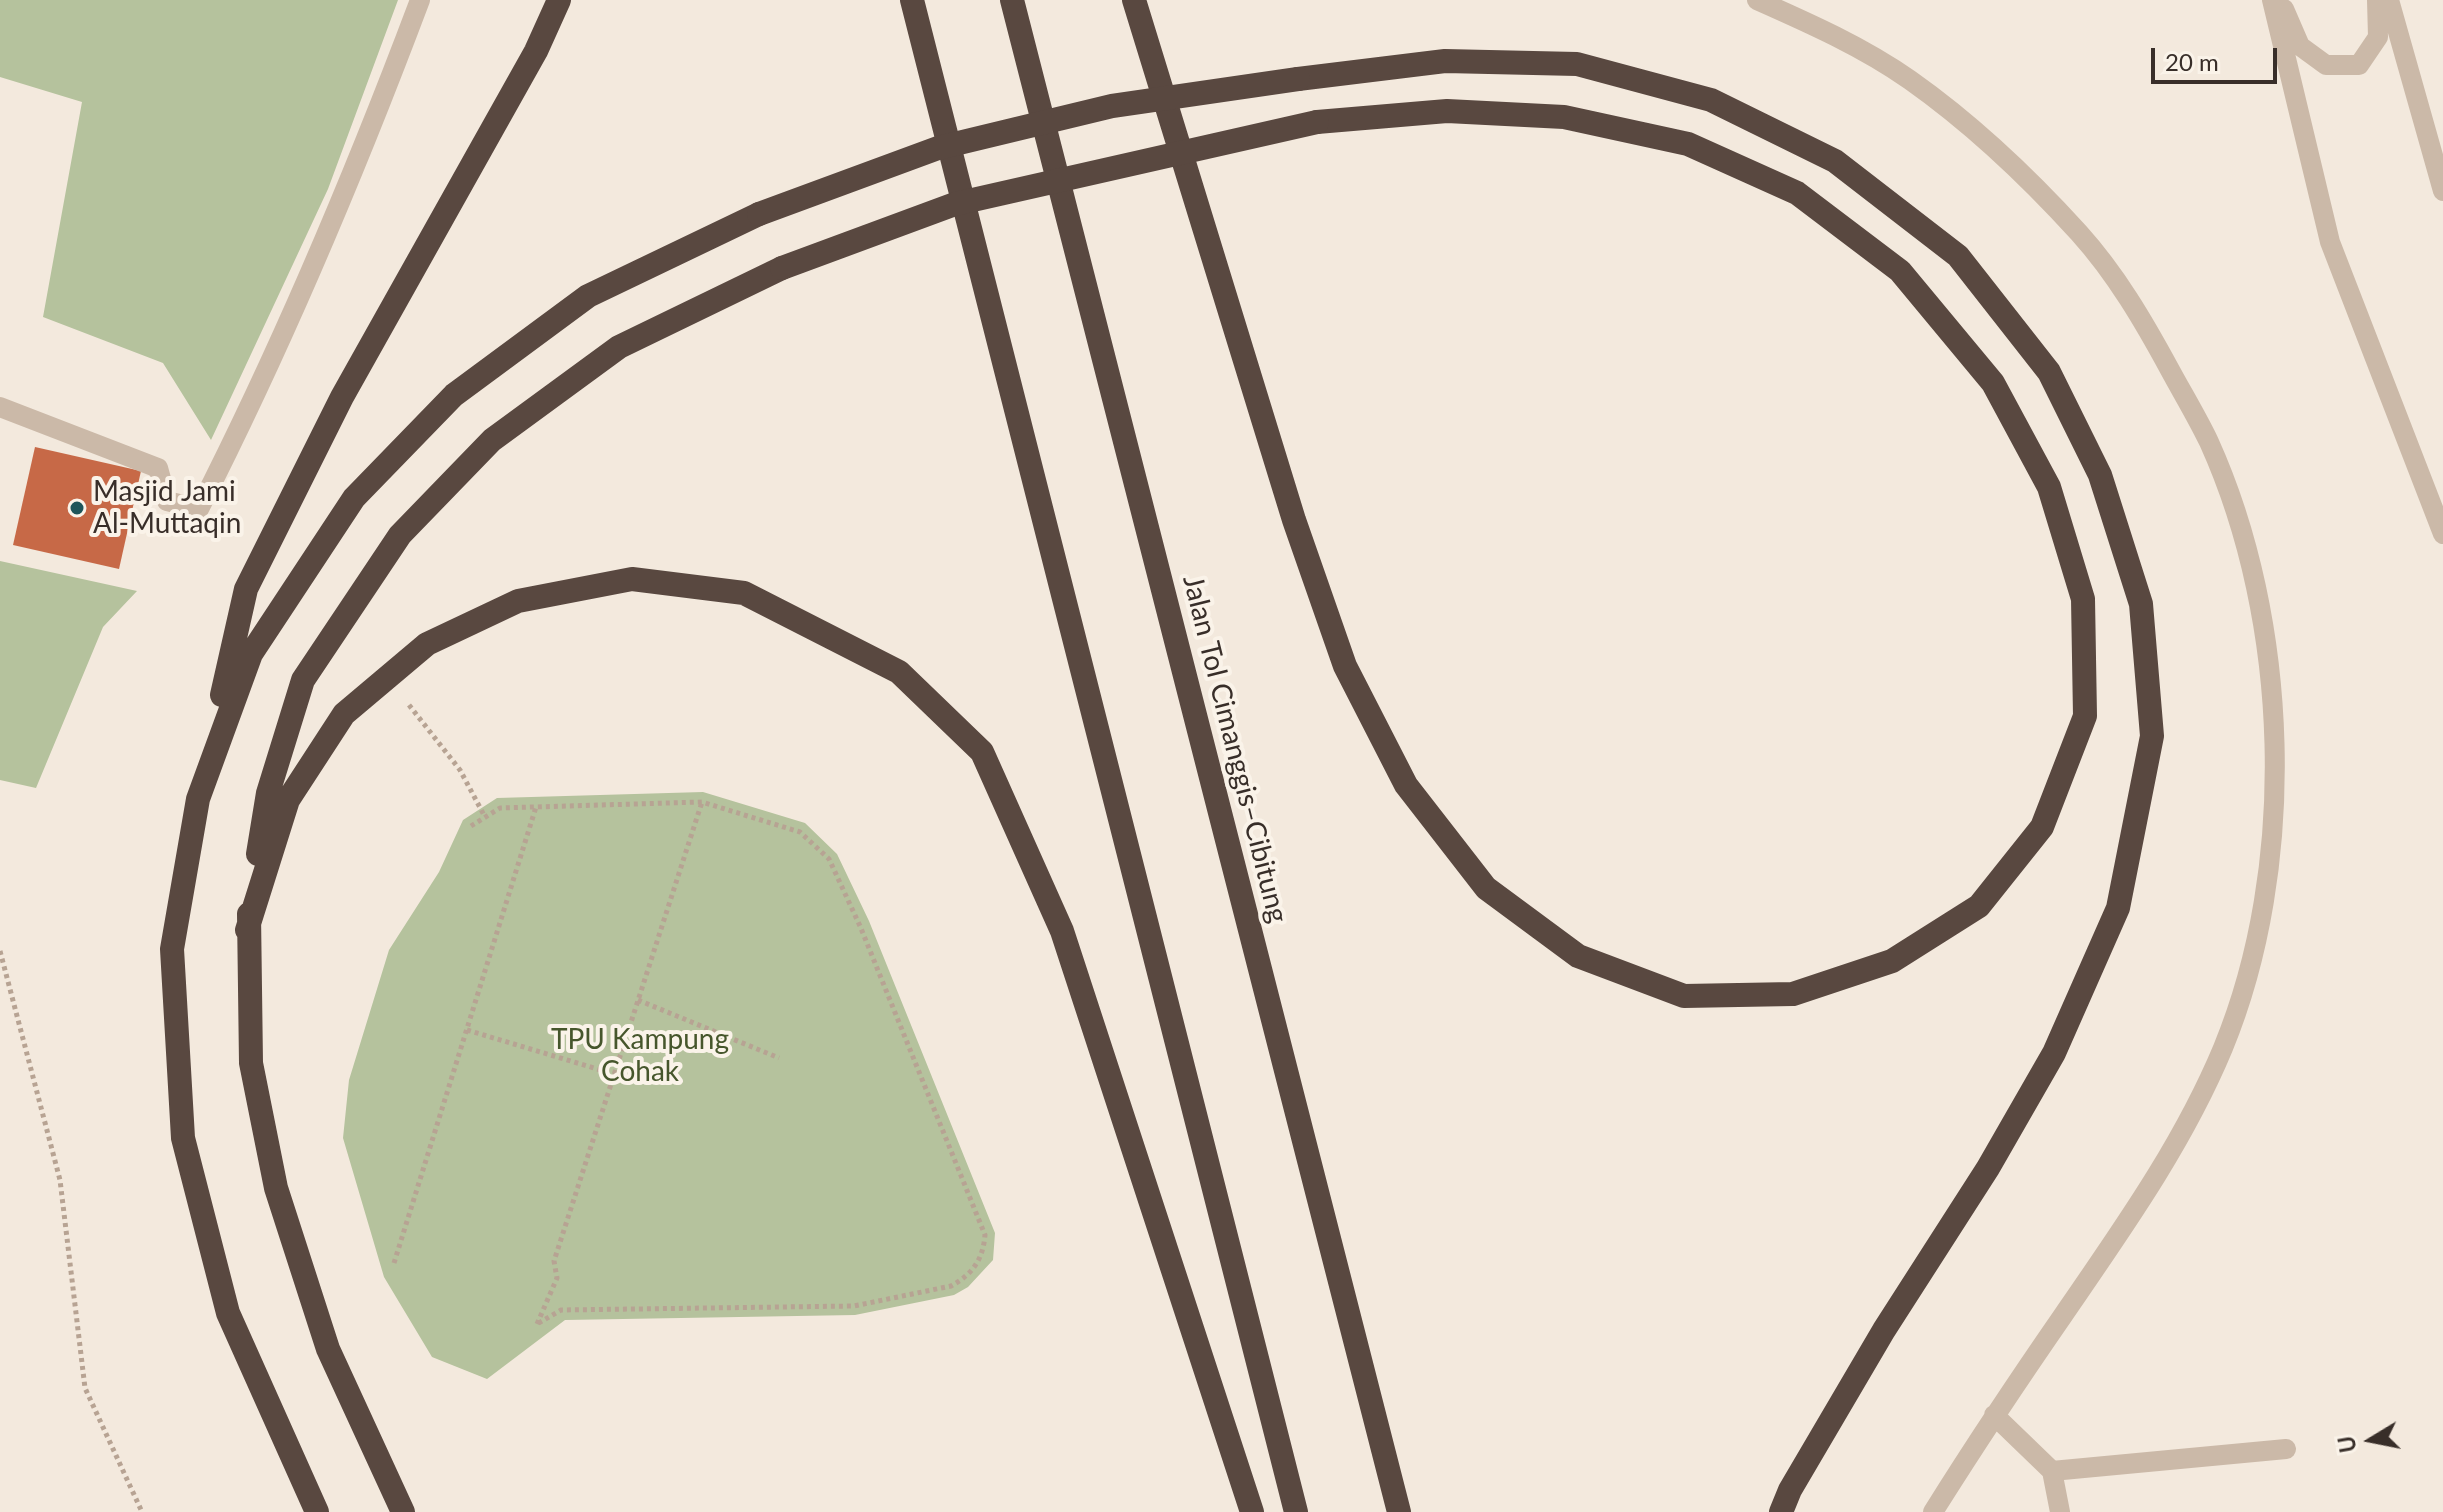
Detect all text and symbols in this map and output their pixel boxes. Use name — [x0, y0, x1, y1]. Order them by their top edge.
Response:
scale bar — [2155, 32, 2281, 82]
text: 20 m — [2165, 47, 2219, 76]
place label: Masjid Jami Al-Muttaqin — [93, 475, 241, 541]
marker: Masjid Jami Al-Muttaqin — [68, 499, 86, 517]
street label: Jalan Tol Cimanggis–Cibitung — [1176, 572, 1294, 926]
park label: TPU Kampung Cohak — [551, 1023, 729, 1089]
north arrow — [2331, 1400, 2411, 1480]
text: U — [2332, 1434, 2362, 1455]

